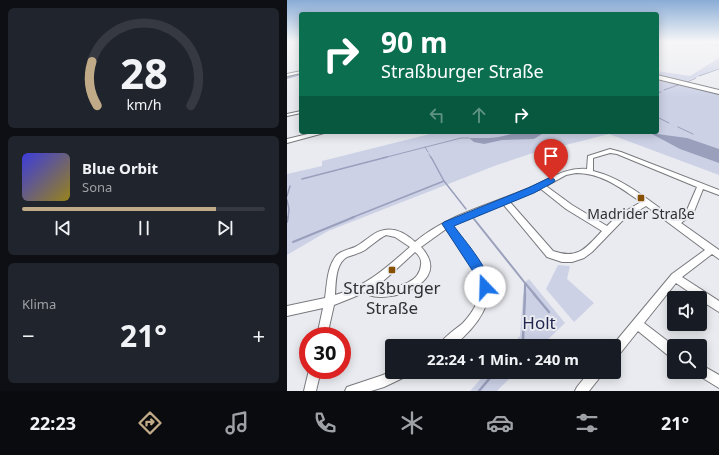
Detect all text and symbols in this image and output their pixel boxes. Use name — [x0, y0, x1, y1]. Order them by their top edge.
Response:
text: 90 m — [381, 23, 448, 61]
icon: right — [315, 28, 367, 80]
text: 28 — [120, 45, 167, 101]
text: Straßburger Straße — [381, 59, 544, 83]
text: km/h — [126, 94, 161, 113]
icon: left — [426, 104, 448, 126]
icon: ahead — [468, 104, 490, 126]
icon: right — [510, 104, 532, 126]
pin — [534, 139, 568, 180]
icon: arrive — [540, 145, 562, 167]
text: Blue Orbit — [82, 158, 158, 178]
text: Sona — [82, 178, 112, 196]
marker: Madrider Straße — [636, 193, 646, 203]
place label: Madrider Straße — [587, 204, 695, 223]
icon: previous — [52, 217, 74, 239]
icon: pause — [133, 217, 155, 239]
icon: next — [214, 217, 236, 239]
marker: Straßburger Straße — [387, 265, 397, 275]
position arrow — [464, 266, 506, 308]
place label: Straßburger Straße — [343, 276, 441, 319]
map controls — [667, 291, 707, 379]
button: sound — [667, 291, 707, 331]
text: Klima — [22, 295, 56, 313]
park label: Holt — [522, 311, 556, 334]
text: 21° — [120, 315, 167, 356]
text: − — [22, 320, 35, 350]
text: + — [252, 320, 265, 350]
speed limit sign: 30 — [299, 327, 351, 379]
button: search — [667, 339, 707, 379]
text: 22:24 · 1 Min. · 240 m — [427, 349, 579, 369]
icon: directions — [136, 409, 164, 437]
icon: music — [223, 409, 251, 437]
icon: phone — [311, 409, 339, 437]
icon: climate — [398, 409, 426, 437]
icon: car — [486, 409, 514, 437]
icon: filters — [573, 409, 601, 437]
text: 22:23 — [30, 411, 76, 435]
text: 21° — [661, 411, 689, 435]

